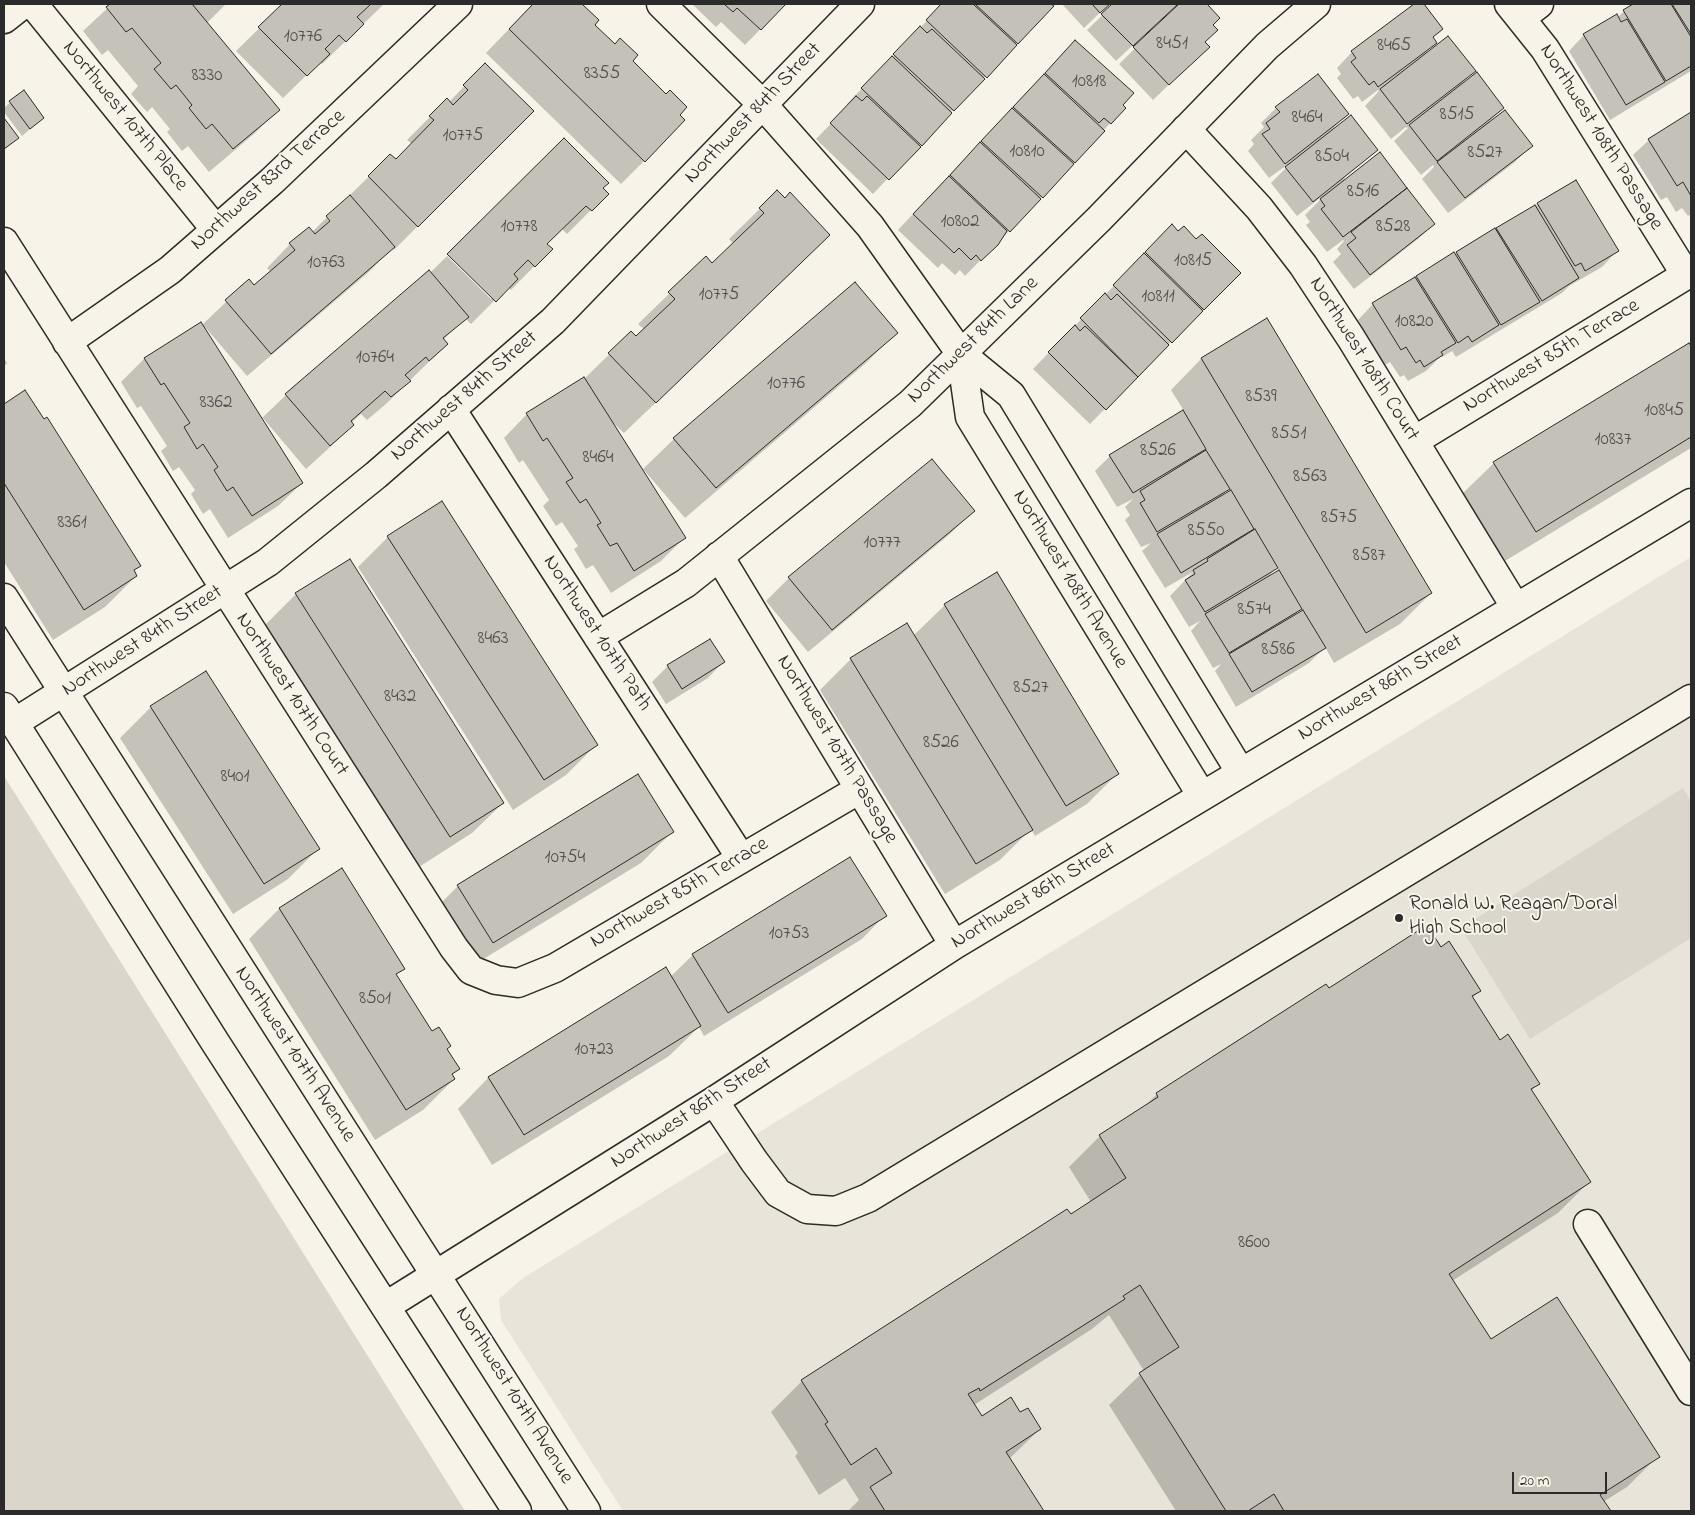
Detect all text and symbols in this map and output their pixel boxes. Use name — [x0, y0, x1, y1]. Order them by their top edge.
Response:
house number: 10776 — [284, 27, 322, 49]
house number: 8451 — [1156, 34, 1188, 56]
house number: 8465 — [1377, 36, 1411, 58]
street label: Northwest 107th Place — [56, 37, 192, 197]
street label: Northwest 84th Street — [680, 38, 828, 190]
street label: Northwest 108th Passage — [1532, 40, 1668, 236]
house number: 8355 — [584, 64, 620, 86]
house number: 8330 — [191, 66, 223, 88]
house number: 10818 — [1072, 72, 1106, 94]
street label: Northwest 83rd Terrace — [186, 105, 352, 257]
house number: 8515 — [1440, 105, 1474, 127]
house number: 8464 — [1291, 108, 1323, 130]
house number: 10775 — [443, 126, 483, 148]
house number: 10810 — [1009, 142, 1045, 164]
house number: 8527 — [1467, 143, 1503, 165]
house number: 8504 — [1315, 147, 1349, 169]
house number: 8516 — [1347, 182, 1379, 204]
house number: 10802 — [940, 212, 980, 234]
house number: 10778 — [500, 217, 538, 239]
house number: 8528 — [1376, 217, 1410, 239]
house number: 10815 — [1174, 251, 1212, 273]
house number: 10763 — [307, 253, 345, 275]
street label: Northwest 84th Lane — [903, 272, 1045, 410]
street label: Northwest 108th Court — [1302, 273, 1424, 447]
house number: 10775 — [699, 285, 739, 307]
house number: 10811 — [1141, 287, 1175, 309]
street label: Northwest 85th Terrace — [1459, 294, 1645, 420]
house number: 10820 — [1394, 312, 1434, 334]
street label: Northwest 84th Street — [386, 326, 544, 468]
house number: 10764 — [356, 348, 394, 370]
house number: 10776 — [767, 374, 805, 396]
house number: 8539 — [1245, 387, 1277, 409]
house number: 8362 — [200, 393, 232, 415]
house number: 10845 — [1644, 401, 1684, 423]
house number: 8551 — [1272, 424, 1306, 446]
house number: 10837 — [1594, 430, 1632, 452]
house number: 8526 — [1140, 441, 1176, 463]
house number: 8464 — [582, 448, 614, 470]
house number: 8563 — [1293, 467, 1327, 489]
street label: Northwest 108th Avenue — [1006, 486, 1132, 674]
house number: 8575 — [1321, 508, 1357, 530]
house number: 8361 — [57, 513, 87, 535]
house number: 8550 — [1187, 521, 1225, 543]
house number: 10777 — [863, 533, 901, 555]
house number: 8587 — [1353, 546, 1385, 568]
street label: Northwest 107th Path — [536, 551, 656, 717]
street label: Northwest 84th Street — [58, 581, 228, 703]
house number: 8574 — [1237, 600, 1271, 622]
street label: Northwest 107th Court — [229, 609, 353, 781]
house number: 8463 — [477, 629, 509, 651]
street label: Northwest 86th Street — [1294, 630, 1468, 748]
house number: 8586 — [1261, 640, 1295, 662]
street label: Northwest 107th Passage — [770, 651, 902, 849]
house number: 8527 — [1013, 678, 1049, 700]
house number: 8432 — [384, 687, 416, 709]
house number: 8526 — [923, 733, 959, 755]
house number: 8401 — [220, 767, 250, 789]
street label: Northwest 85th Terrace — [586, 833, 774, 955]
street label: Northwest 86th Street — [947, 838, 1121, 956]
house number: 10754 — [545, 848, 585, 870]
place label: Ronald W. Reagan/Doral High School — [1409, 893, 1617, 943]
marker: Ronald W. Reagan/Doral High School — [1393, 912, 1405, 924]
house number: 10753 — [769, 924, 809, 946]
street label: Northwest 107th Avenue — [228, 962, 360, 1148]
house number: 8501 — [359, 989, 391, 1011]
house number: 10723 — [574, 1040, 614, 1062]
street label: Northwest 86th Street — [607, 1052, 777, 1176]
house number: 8600 — [1238, 1233, 1270, 1255]
street label: Northwest 107th Avenue — [448, 1303, 578, 1489]
scale bar — [1515, 1462, 1610, 1494]
text: 20 m — [1520, 1470, 1549, 1492]

